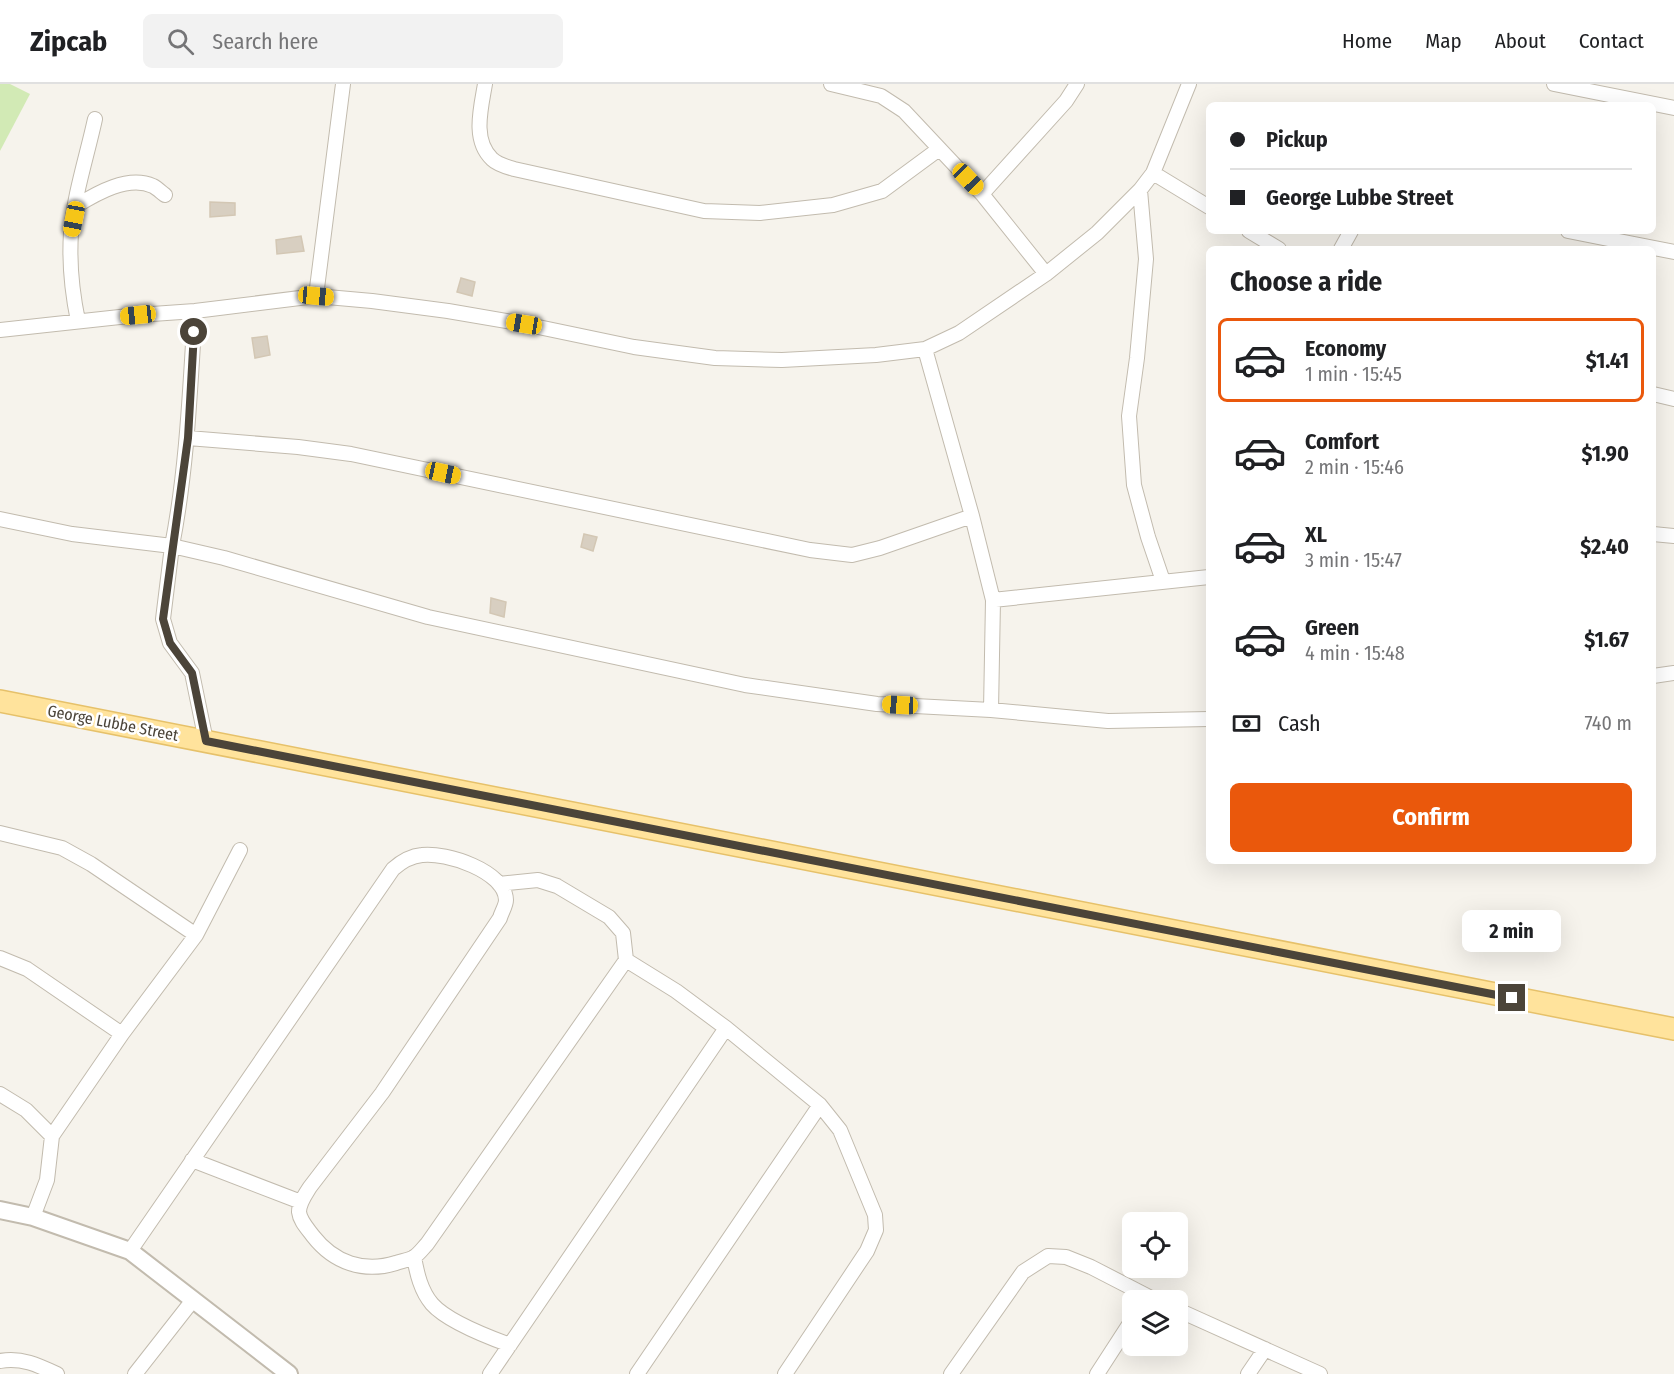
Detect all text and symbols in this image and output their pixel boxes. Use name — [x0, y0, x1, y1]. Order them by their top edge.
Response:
search box — [143, 14, 563, 68]
text: Zipcab — [30, 25, 107, 58]
icon: search — [164, 25, 197, 58]
text: Search here — [212, 28, 318, 55]
text: Home — [1342, 28, 1392, 54]
text: Map — [1425, 28, 1462, 54]
text: About — [1495, 28, 1546, 54]
text: Contact — [1579, 28, 1644, 54]
text: Pickup — [1266, 126, 1328, 153]
car — [949, 160, 987, 198]
text: George Lubbe Street — [1266, 184, 1454, 211]
car — [62, 200, 86, 238]
text: Choose a ride — [1230, 266, 1382, 298]
car — [297, 285, 335, 307]
car — [119, 304, 157, 326]
car — [505, 312, 543, 336]
route start — [180, 318, 207, 345]
icon: car — [1233, 333, 1287, 387]
text: Economy — [1305, 335, 1386, 362]
text: $1.41 — [1586, 347, 1629, 374]
text: 1 min · 15:45 — [1305, 362, 1402, 386]
icon: car — [1233, 426, 1287, 480]
text: Comfort — [1305, 428, 1379, 455]
text: $1.90 — [1582, 440, 1629, 467]
text: 2 min · 15:46 — [1305, 455, 1404, 479]
car — [424, 460, 462, 486]
icon: car — [1233, 519, 1287, 573]
text: XL — [1305, 521, 1327, 548]
text: $2.40 — [1580, 533, 1629, 560]
text: 3 min · 15:47 — [1305, 548, 1402, 572]
icon: car — [1233, 612, 1287, 666]
text: Green — [1305, 614, 1359, 641]
text: $1.67 — [1584, 626, 1629, 653]
text: 4 min · 15:48 — [1305, 641, 1405, 665]
car — [882, 695, 918, 715]
street label: George Lubbe Street — [46, 701, 181, 745]
icon: cash — [1230, 707, 1263, 740]
text: Cash — [1278, 710, 1321, 737]
text: 740 m — [1584, 711, 1632, 735]
button: Confirm — [1230, 783, 1632, 852]
callout: 2 min — [1462, 911, 1562, 953]
text: 2 min — [1489, 919, 1534, 943]
route end — [1498, 984, 1525, 1011]
map controls — [1122, 1212, 1188, 1356]
button: locate — [1122, 1212, 1188, 1278]
button: layers — [1122, 1290, 1188, 1356]

